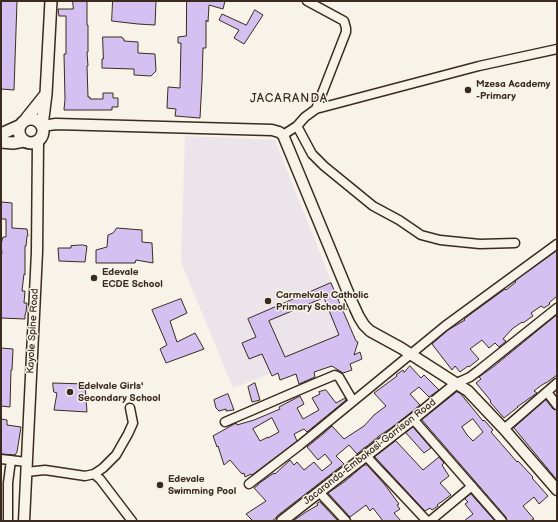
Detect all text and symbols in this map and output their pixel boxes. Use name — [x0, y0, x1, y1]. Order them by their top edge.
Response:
place label: Mzesa Academy -Primary — [476, 78, 550, 102]
marker: Mzesa Academy -Primary — [463, 85, 473, 95]
district label: JACARANDA — [250, 92, 328, 106]
place label: Edevale ECDE School — [102, 266, 163, 290]
marker: Edevale ECDE School — [89, 273, 99, 283]
street label: Kayole Spine Road — [25, 288, 41, 374]
place label: Carmelvale Catholic Primary School. — [276, 289, 369, 312]
marker: Carmelvale Catholic Primary School. — [263, 296, 273, 306]
place label: Edelvale Girls' Secondary School — [78, 380, 161, 404]
marker: Edelvale Girls' Secondary School — [65, 387, 75, 397]
street label: Jacaranda-Embakasi-Garrison Road — [301, 397, 439, 507]
place label: Edevale Swimming Pool — [168, 473, 236, 496]
marker: Edevale Swimming Pool — [155, 480, 165, 490]

